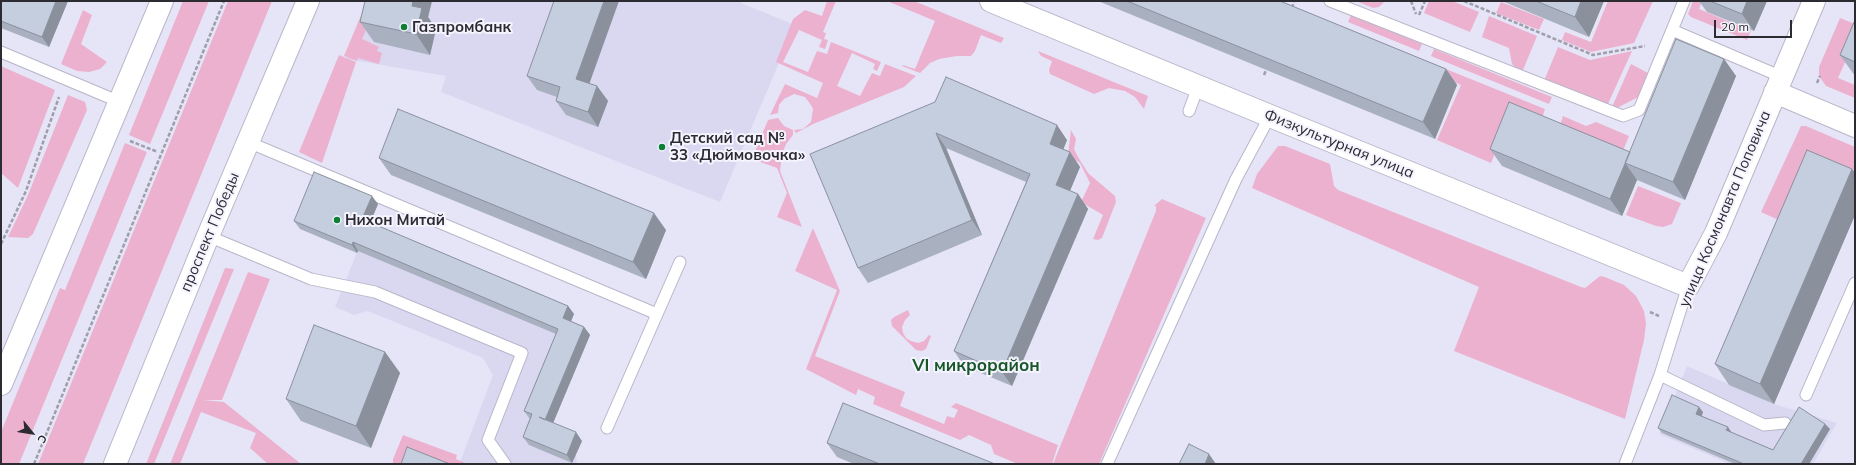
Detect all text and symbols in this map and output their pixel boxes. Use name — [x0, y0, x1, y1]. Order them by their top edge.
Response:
scale bar — [1716, 12, 1794, 38]
place label: Газпромбанк — [412, 18, 511, 36]
text: 20 m — [1721, 19, 1749, 34]
marker: Газпромбанк — [399, 22, 409, 32]
street label: Физкультурная улица — [1261, 106, 1417, 182]
street label: улица Космонавта Поповича — [1675, 108, 1775, 310]
place label: Детский сад № 33 «Дюймовочка» — [670, 129, 805, 164]
marker: Детский сад № 33 «Дюймовочка» — [657, 142, 667, 152]
street label: проспект Победы — [177, 170, 243, 294]
place label: Нихон Митай — [345, 211, 445, 229]
marker: Нихон Митай — [332, 215, 342, 225]
district label: VI микрорайон — [912, 356, 1040, 376]
north arrow — [12, 413, 52, 453]
text: С — [34, 432, 50, 446]

